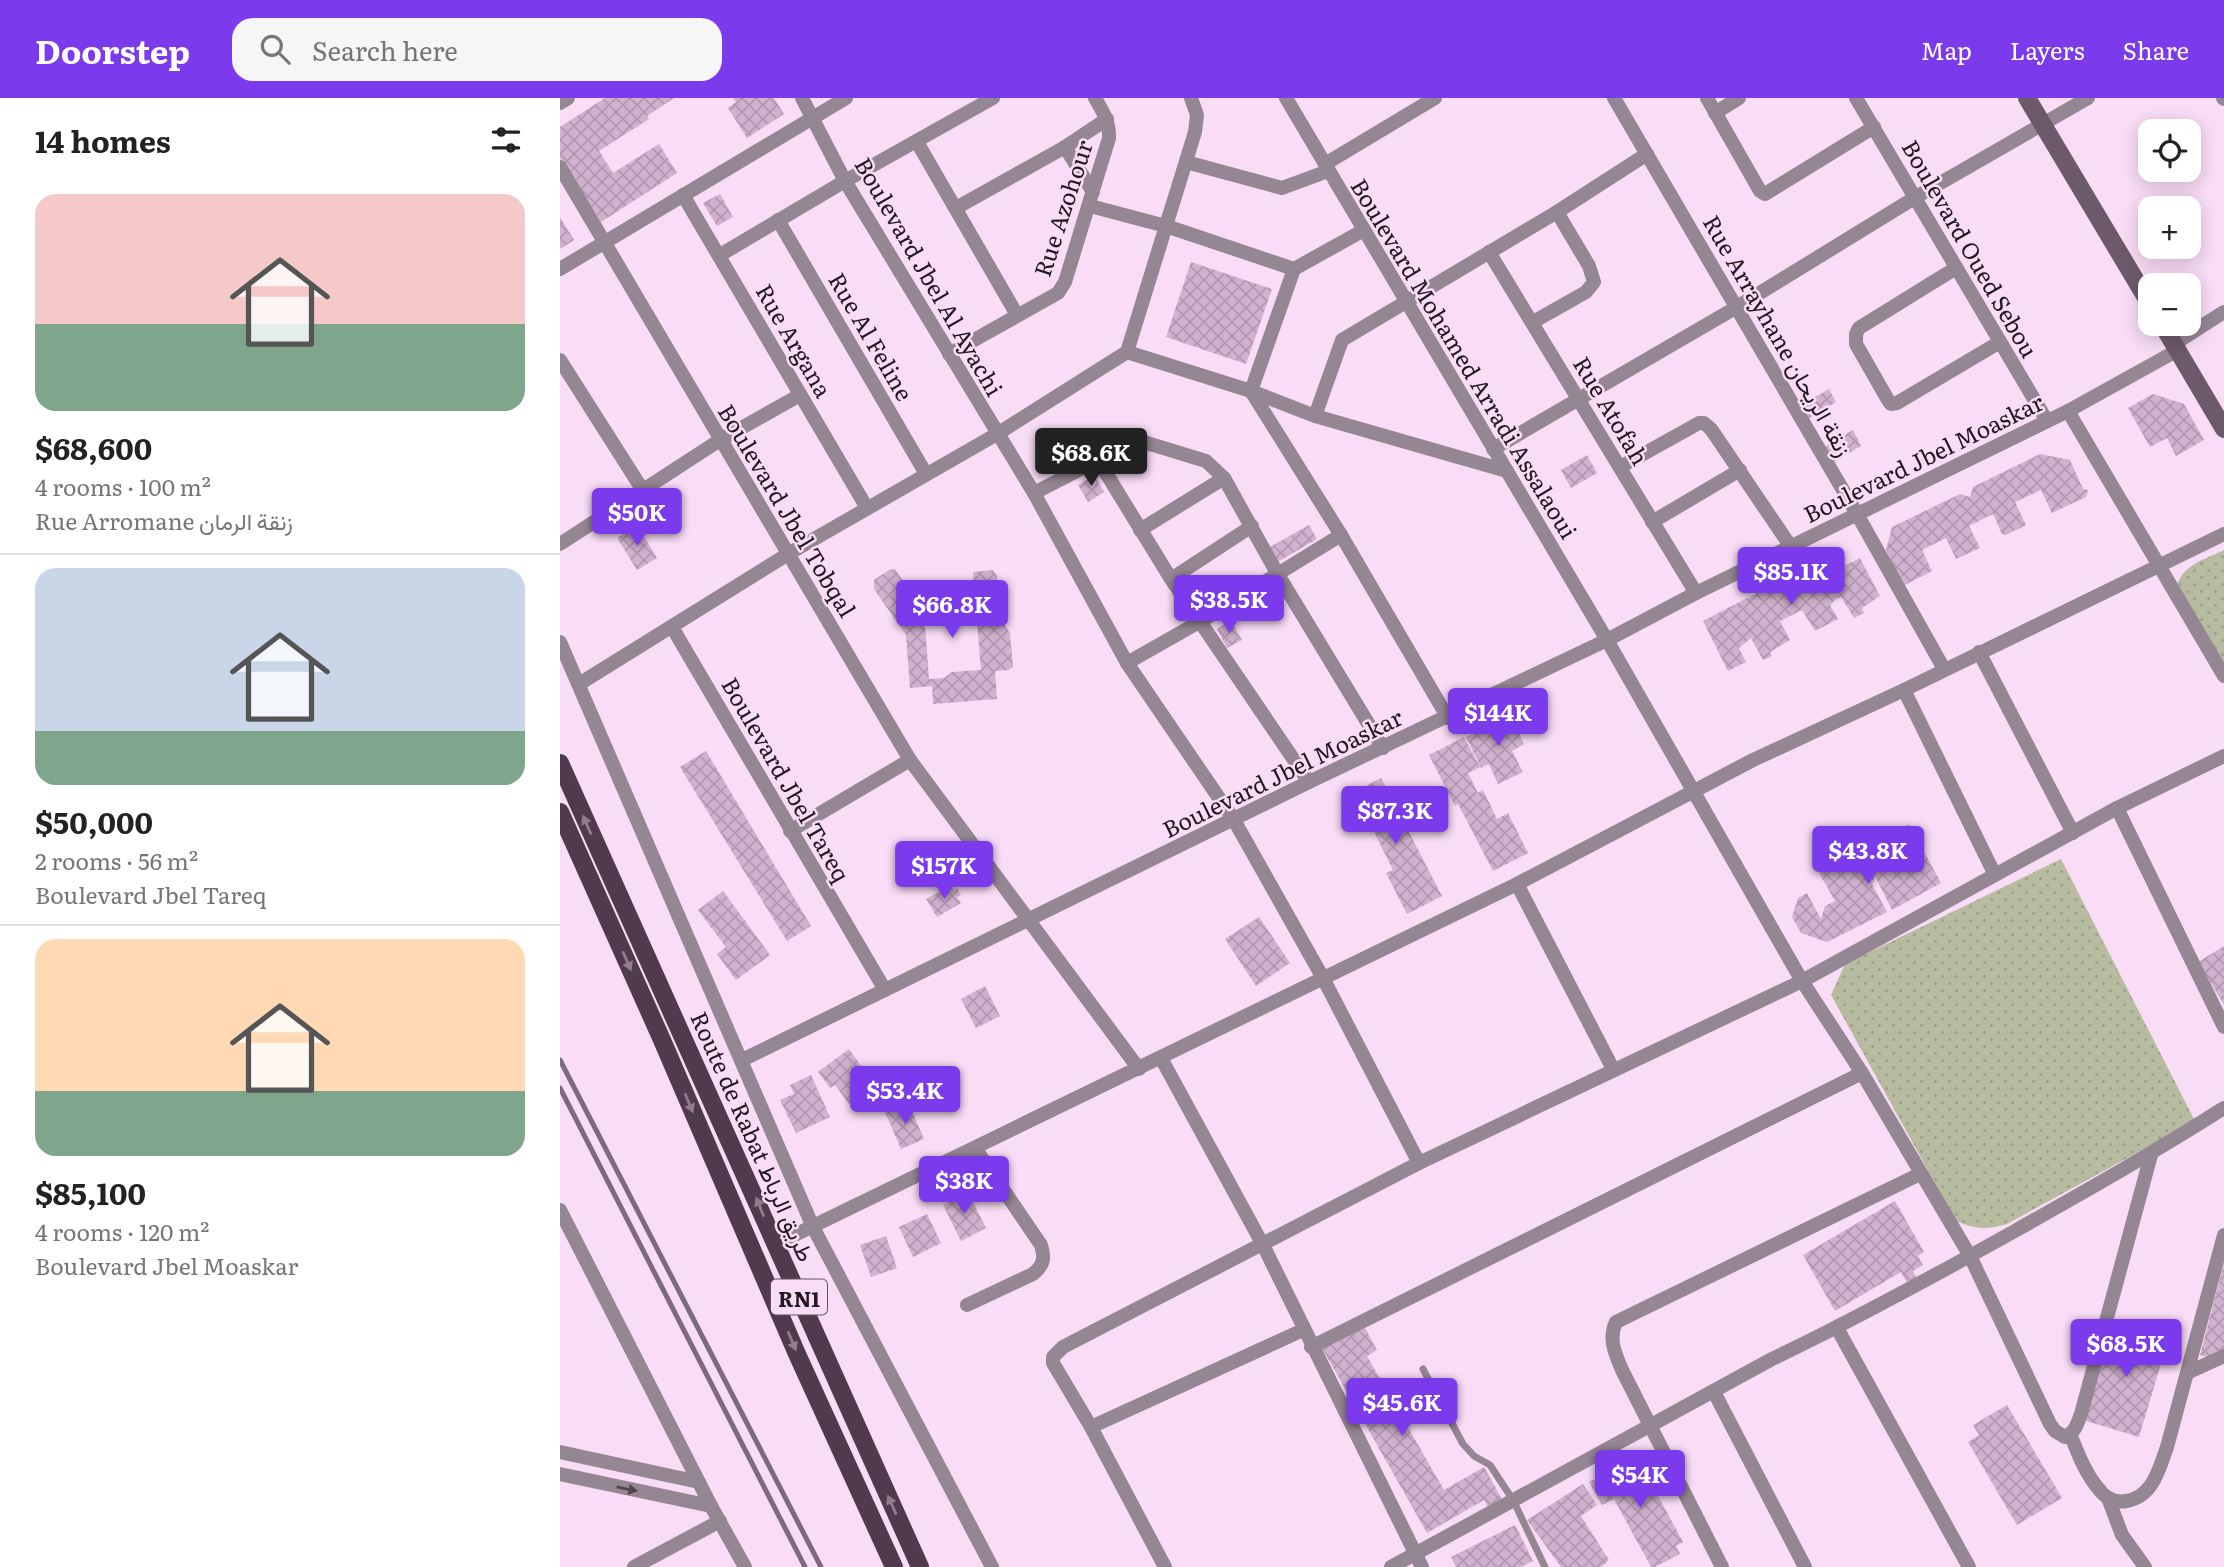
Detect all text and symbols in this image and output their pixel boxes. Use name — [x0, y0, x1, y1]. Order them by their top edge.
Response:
search box — [232, 18, 722, 81]
text: Doorstep — [35, 25, 190, 74]
icon: search — [256, 30, 294, 68]
text: Search here — [312, 30, 458, 69]
text: Map — [1921, 32, 1972, 67]
text: Layers — [2010, 32, 2084, 67]
text: Share — [2122, 32, 2189, 67]
text: 14 homes — [35, 118, 171, 162]
map controls — [2138, 119, 2201, 336]
button: locate — [2138, 119, 2201, 182]
icon: filters — [487, 121, 525, 159]
street label: Boulevard Oued Sebou — [1895, 133, 2047, 363]
street label: Rue Azohour — [1024, 135, 1100, 281]
street label: Boulevard Jbel Al Ayachi — [848, 150, 1013, 402]
street label: Boulevard Mohamed Arradi Assalaoui — [1343, 171, 1587, 545]
button: + — [2138, 196, 2201, 259]
street label: Rue Arrayhane زنقة الريحان — [1696, 208, 1862, 462]
icon: home — [217, 239, 343, 365]
street label: Rue Al Feline — [821, 265, 923, 407]
button: − — [2138, 273, 2201, 336]
street label: Rue Argana — [749, 277, 842, 404]
street label: Rue Atofah — [1566, 349, 1658, 471]
street label: Boulevard Jbel Moaskar — [1797, 384, 2049, 530]
street label: Boulevard Jbel Tobqal — [711, 397, 865, 623]
text: $68,600 — [35, 425, 152, 469]
pin: $68.6K — [1034, 428, 1148, 488]
text: $68.6K — [1051, 434, 1131, 468]
text: 4 rooms · 100 m² — [35, 469, 211, 503]
pin: $50K — [596, 489, 678, 548]
text: $50K — [608, 494, 666, 528]
text: Rue Arromane زنقة الرمان — [35, 503, 293, 537]
pin: $85.1K — [1734, 547, 1848, 607]
text: $85.1K — [1754, 553, 1828, 587]
pin: $38.5K — [1172, 575, 1286, 635]
pin: $66.8K — [895, 580, 1009, 640]
text: $38.5K — [1190, 581, 1268, 615]
text: $66.8K — [912, 586, 992, 620]
icon: home — [217, 614, 343, 740]
street label: Boulevard Jbel Tareq — [714, 670, 860, 888]
pin: $144K — [1449, 688, 1547, 748]
text: $144K — [1464, 694, 1532, 728]
street label: Boulevard Jbel Moaskar — [1156, 699, 1408, 845]
pin: $87.3K — [1338, 786, 1452, 846]
text: $87.3K — [1357, 792, 1433, 826]
text: $50,000 — [35, 799, 153, 843]
one-way arrow — [581, 815, 593, 835]
pin: $43.8K — [1811, 826, 1925, 886]
text: $43.8K — [1828, 832, 1908, 866]
pin: $157K — [895, 842, 993, 901]
text: 2 rooms · 56 m² — [35, 843, 198, 877]
text: $157K — [911, 847, 977, 881]
text: Boulevard Jbel Tareq — [35, 877, 267, 911]
one-way arrow — [621, 951, 633, 971]
icon: home — [217, 985, 343, 1111]
street label: Route de Rabat طريق الرباط — [683, 1006, 825, 1266]
pin: $53.4K — [848, 1066, 962, 1126]
text: $53.4K — [866, 1072, 944, 1106]
one-way arrow — [684, 1093, 695, 1114]
pin: $38K — [923, 1156, 1005, 1216]
text: $38K — [935, 1162, 993, 1196]
text: $85,100 — [35, 1170, 146, 1214]
one-way arrow — [754, 1197, 765, 1218]
text: 4 rooms · 120 m² — [35, 1214, 209, 1248]
text: Boulevard Jbel Moaskar — [35, 1248, 298, 1282]
road number: RN1 — [771, 1280, 827, 1314]
pin: $68.5K — [2069, 1320, 2183, 1379]
text: $68.5K — [2087, 1325, 2165, 1359]
one-way arrow — [786, 1331, 797, 1352]
pin: $45.6K — [1345, 1378, 1459, 1438]
text: $45.6K — [1362, 1384, 1442, 1418]
pin: $54K — [1599, 1450, 1681, 1510]
text: $54K — [1611, 1456, 1669, 1490]
one-way arrow — [616, 1483, 638, 1494]
one-way arrow — [886, 1495, 898, 1515]

